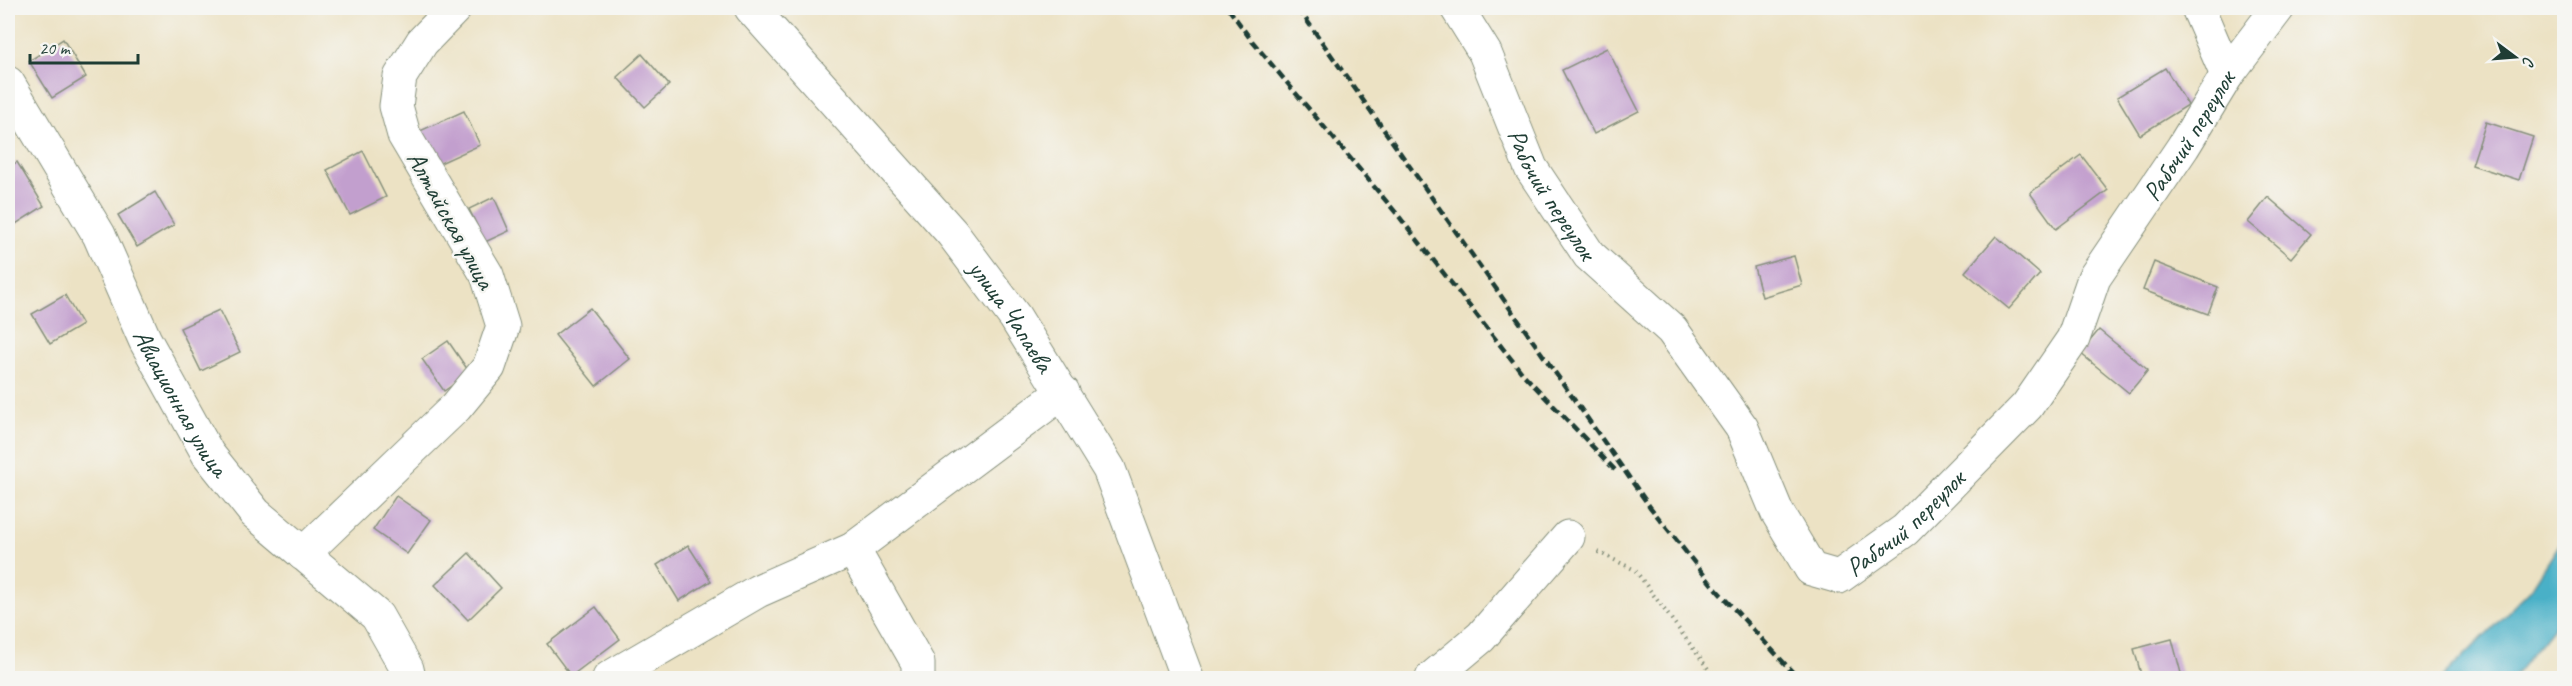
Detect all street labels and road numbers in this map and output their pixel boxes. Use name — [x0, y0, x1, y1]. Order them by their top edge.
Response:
street label: Рабочий переулок — [2135, 63, 2243, 207]
street label: Рабочий переулок — [1501, 124, 1605, 268]
street label: Алтайская улица — [400, 145, 503, 296]
street label: улица Чапаева — [960, 252, 1062, 380]
street label: Авиационная улица — [126, 324, 237, 485]
street label: Рабочий переулок — [1839, 461, 1974, 583]

